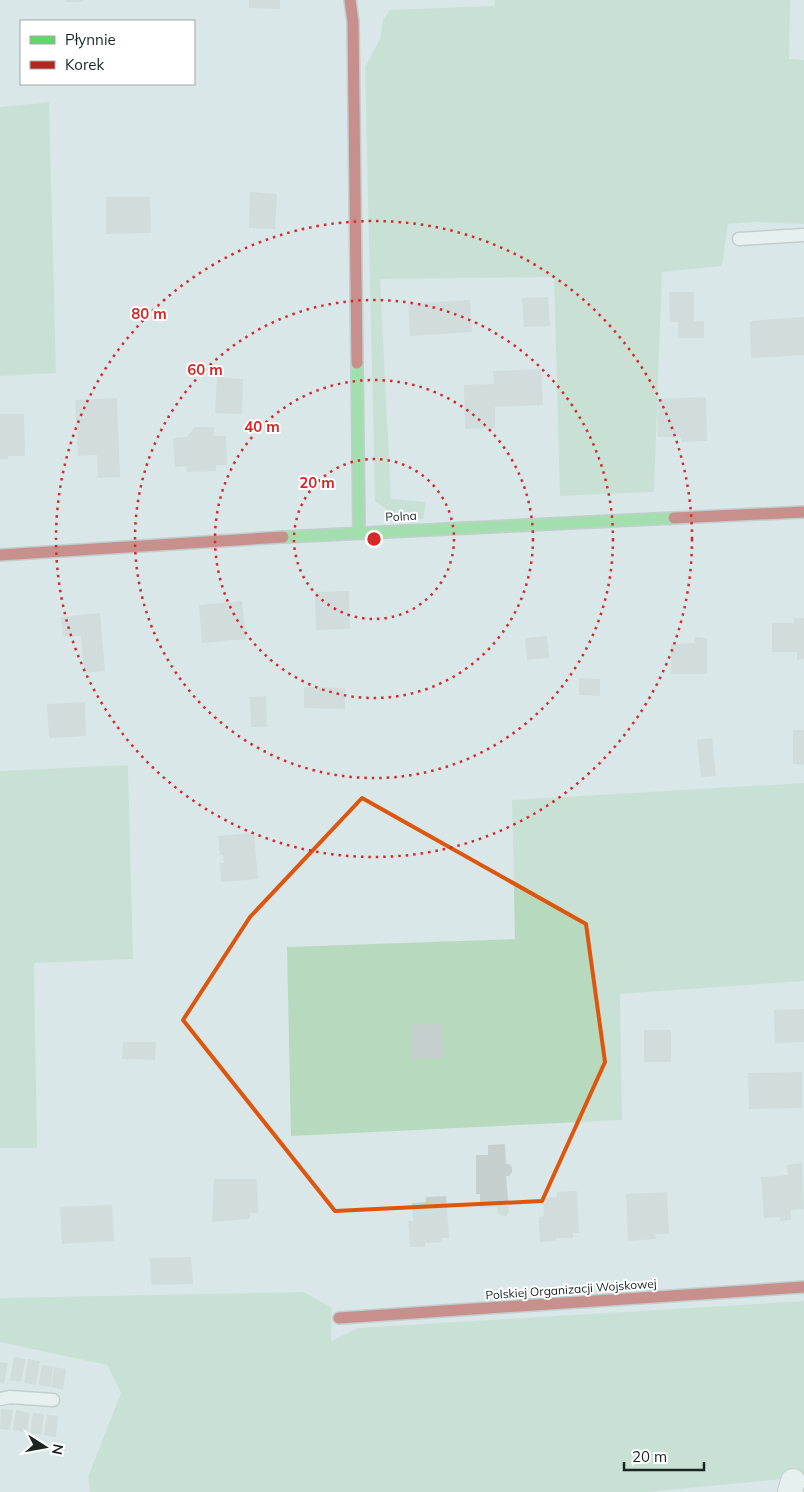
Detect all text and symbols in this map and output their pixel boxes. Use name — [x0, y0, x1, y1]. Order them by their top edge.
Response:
legend — [20, 20, 195, 85]
text: Płynnie — [65, 30, 116, 49]
text: Korek — [65, 55, 104, 74]
text: 80 m — [131, 304, 167, 323]
text: 60 m — [187, 360, 223, 379]
text: 40 m — [244, 417, 280, 436]
text: 20 m — [299, 473, 335, 492]
street label: Polna — [385, 508, 417, 524]
centre of rings — [365, 530, 383, 548]
street label: Polskiej Organizacji Wojskowej — [485, 1276, 657, 1302]
north arrow — [20, 1422, 70, 1472]
scale bar — [624, 1440, 704, 1472]
text: N — [48, 1443, 68, 1456]
text: 20 m — [632, 1447, 667, 1466]

